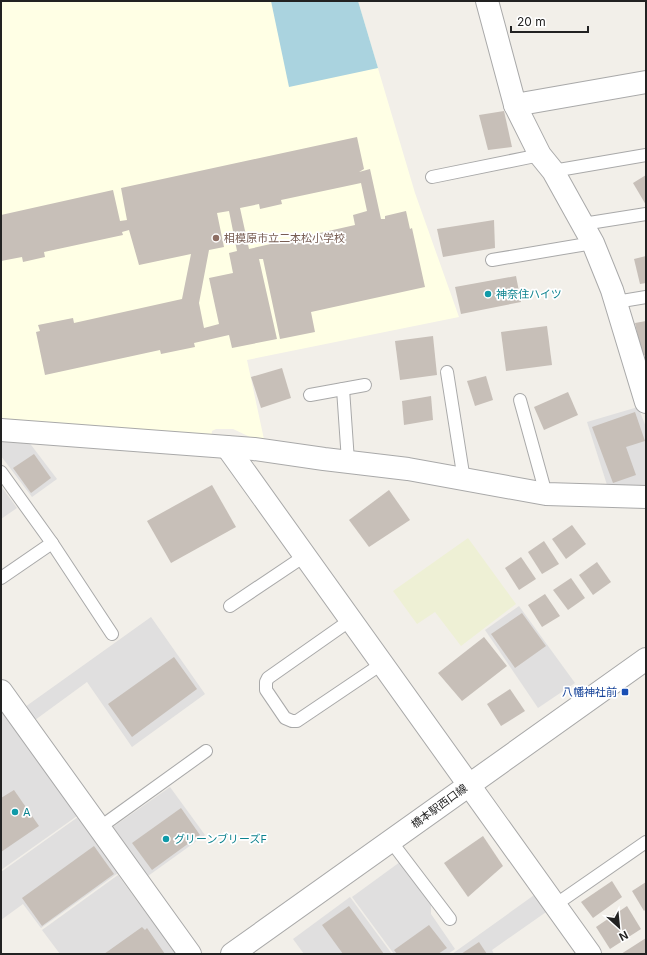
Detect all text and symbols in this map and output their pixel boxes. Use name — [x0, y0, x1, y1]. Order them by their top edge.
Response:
scale bar — [511, 8, 588, 34]
text: 20 m — [517, 14, 546, 29]
place label: 相模原市立二本松小学校 — [224, 231, 345, 245]
marker: 相模原市立二本松小学校 — [211, 233, 221, 243]
place label: 神奈住ハイツ — [496, 287, 562, 301]
marker: 神奈住ハイツ — [483, 289, 493, 299]
place label: 八幡神社前 — [562, 685, 617, 699]
marker: 八幡神社前 — [620, 687, 630, 697]
street label: 橋本駅西口線 — [408, 781, 470, 831]
place label: A — [23, 805, 31, 819]
marker: A — [10, 807, 20, 817]
place label: グリーンブリーズF — [174, 832, 267, 846]
marker: グリーンブリーズF — [161, 834, 171, 844]
north arrow — [599, 907, 639, 947]
text: N — [617, 928, 630, 944]

